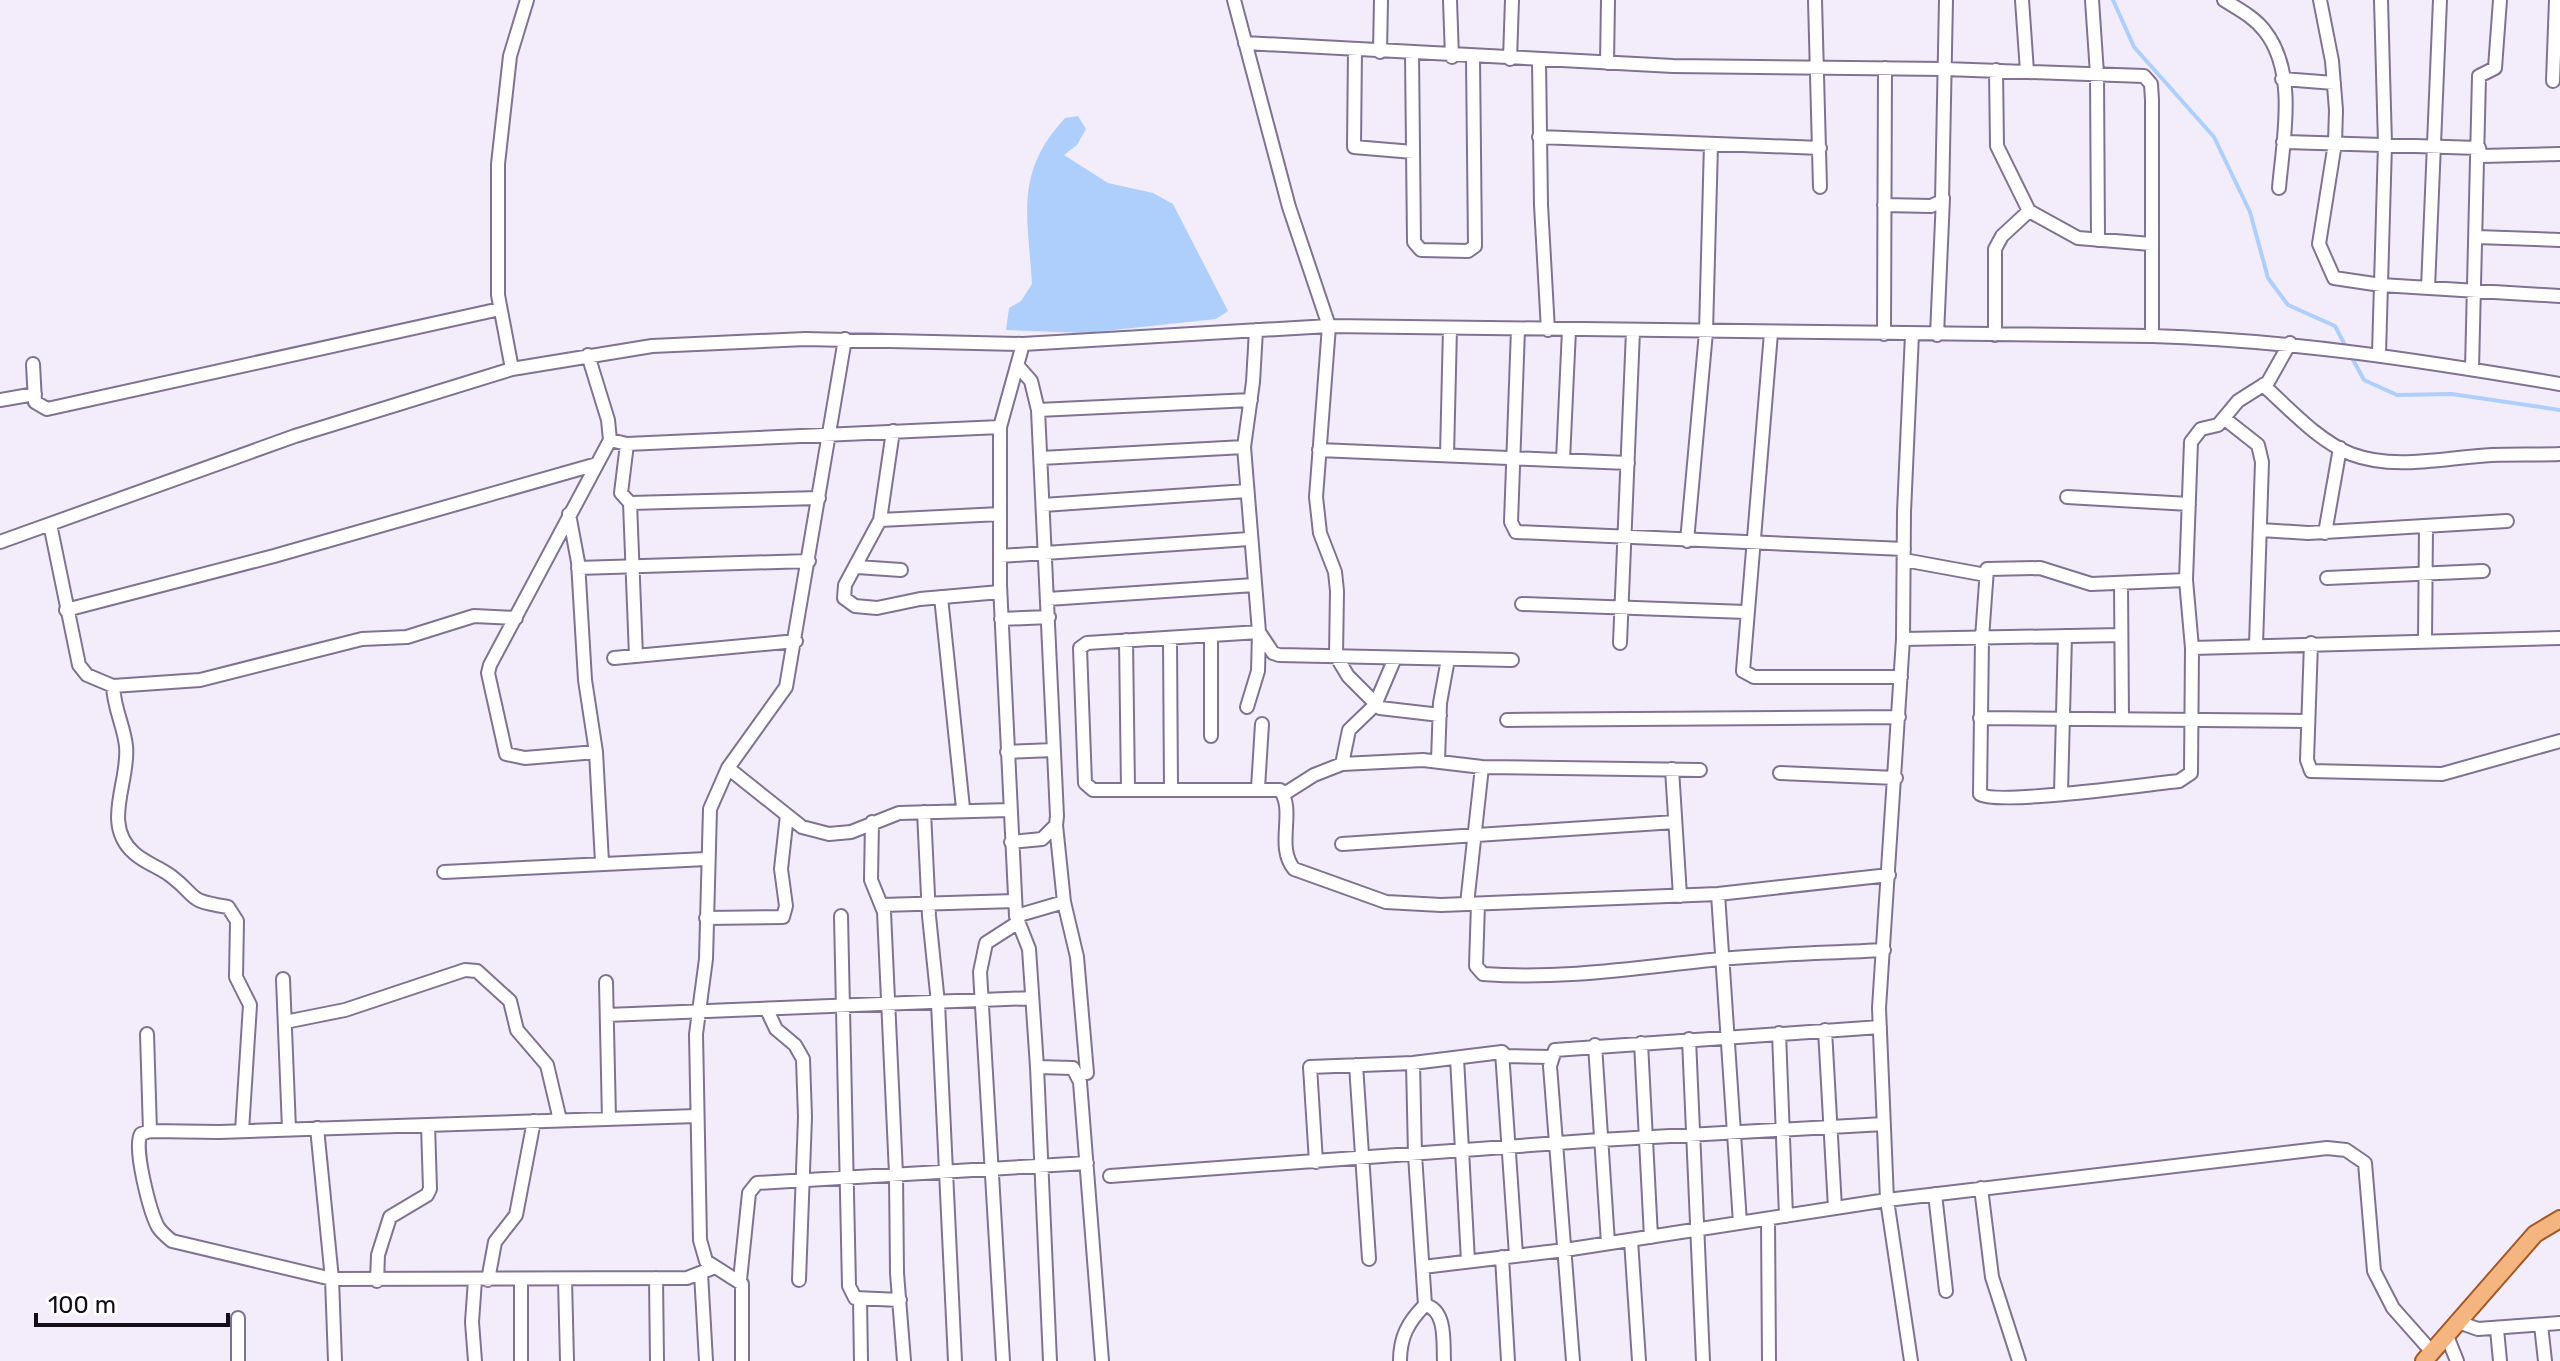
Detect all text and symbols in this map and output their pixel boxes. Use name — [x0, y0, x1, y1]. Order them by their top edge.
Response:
scale bar — [36, 1277, 228, 1327]
text: 100 m — [48, 1291, 116, 1319]

